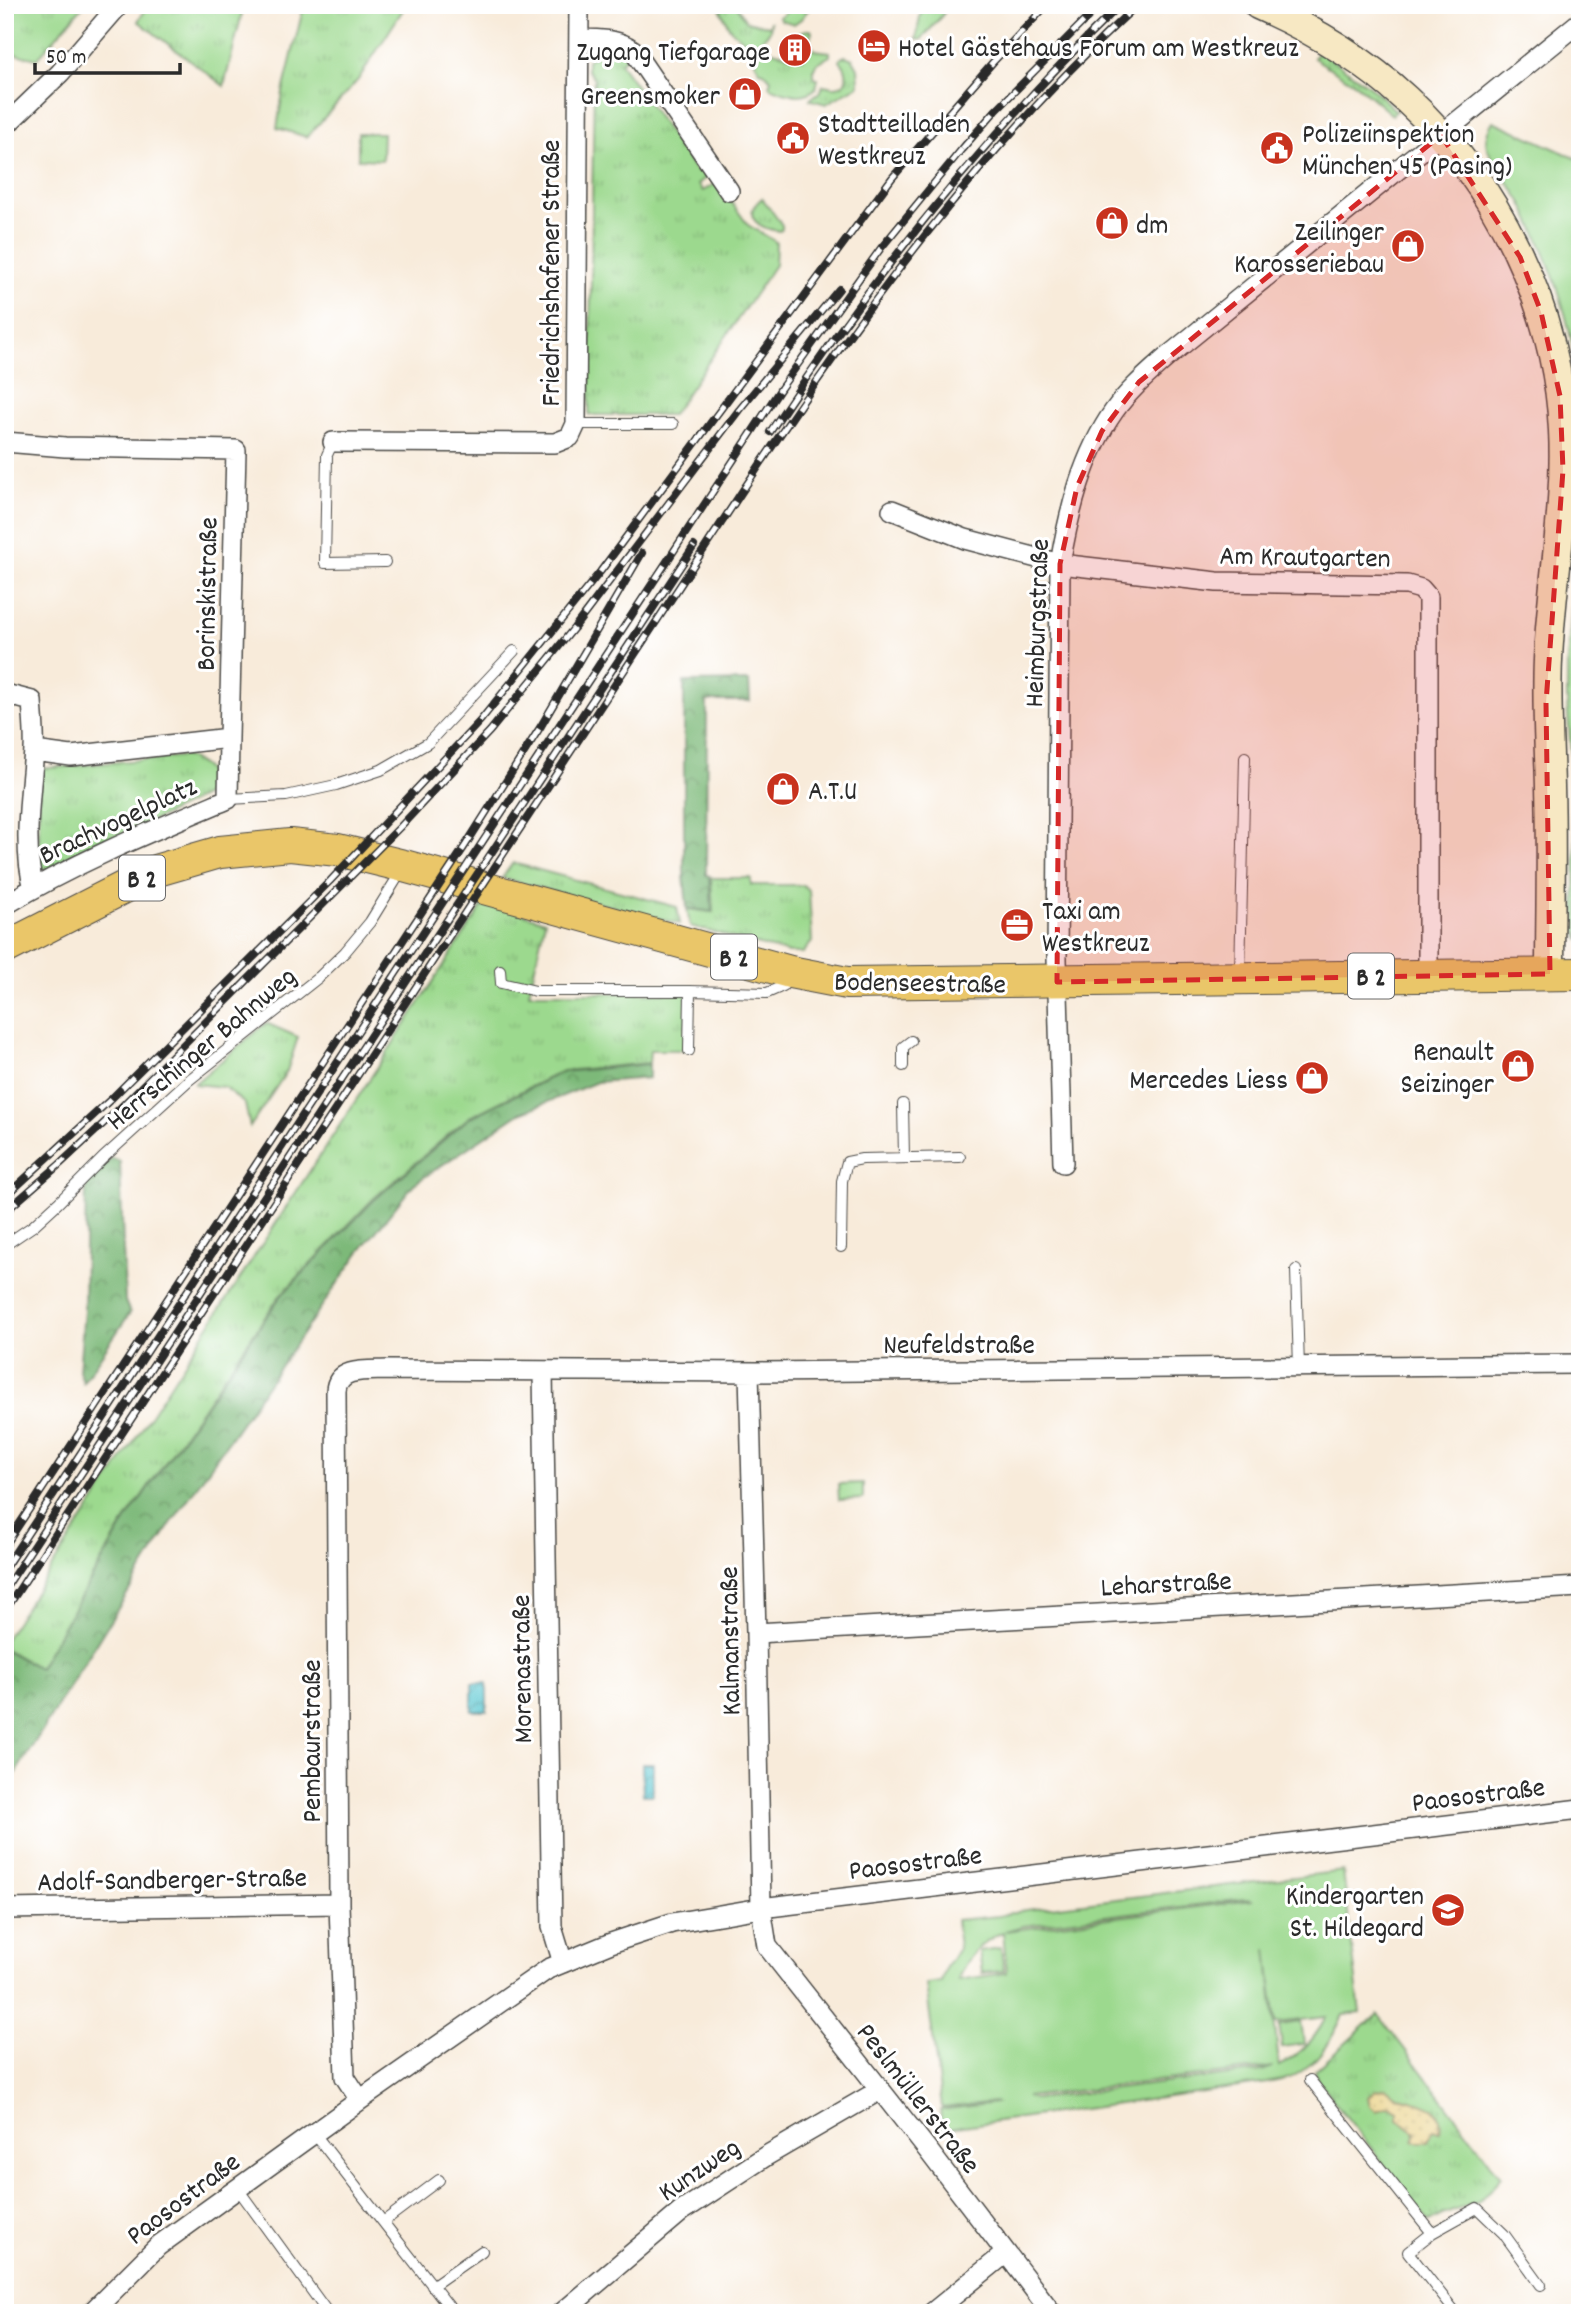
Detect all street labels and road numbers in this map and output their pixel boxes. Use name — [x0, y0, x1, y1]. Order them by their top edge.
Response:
street label: Friedrichshafener Straße — [534, 140, 574, 406]
street label: Borinskistraße — [189, 517, 231, 671]
street label: Heimburgstraße — [1017, 538, 1063, 708]
street label: Am Krautgarten — [1219, 539, 1391, 581]
street label: Brachvogelplatz — [34, 769, 205, 878]
road number: B 2 — [119, 856, 165, 900]
road number: B 2 — [711, 934, 757, 980]
road number: B 2 — [1348, 953, 1394, 998]
street label: Herrschinger Bahnweg — [99, 959, 307, 1142]
street label: Bodenseestraße — [834, 965, 1006, 1007]
street label: Neufeldstraße — [883, 1328, 1035, 1368]
street label: Leharstraße — [1100, 1564, 1233, 1610]
street label: Kalmanstraße — [712, 1566, 754, 1716]
street label: Morenastraße — [504, 1594, 546, 1744]
street label: Pembaurstraße — [295, 1659, 335, 1823]
street label: Paosostraße — [1410, 1770, 1547, 1826]
street label: Paosostraße — [847, 1838, 984, 1894]
street label: Adolf-Sandberger-Straße — [37, 1861, 307, 1905]
street label: Peslmüllerstraße — [844, 2016, 988, 2184]
street label: Kunzweg — [652, 2130, 750, 2214]
street label: Paosostraße — [120, 2145, 250, 2257]

